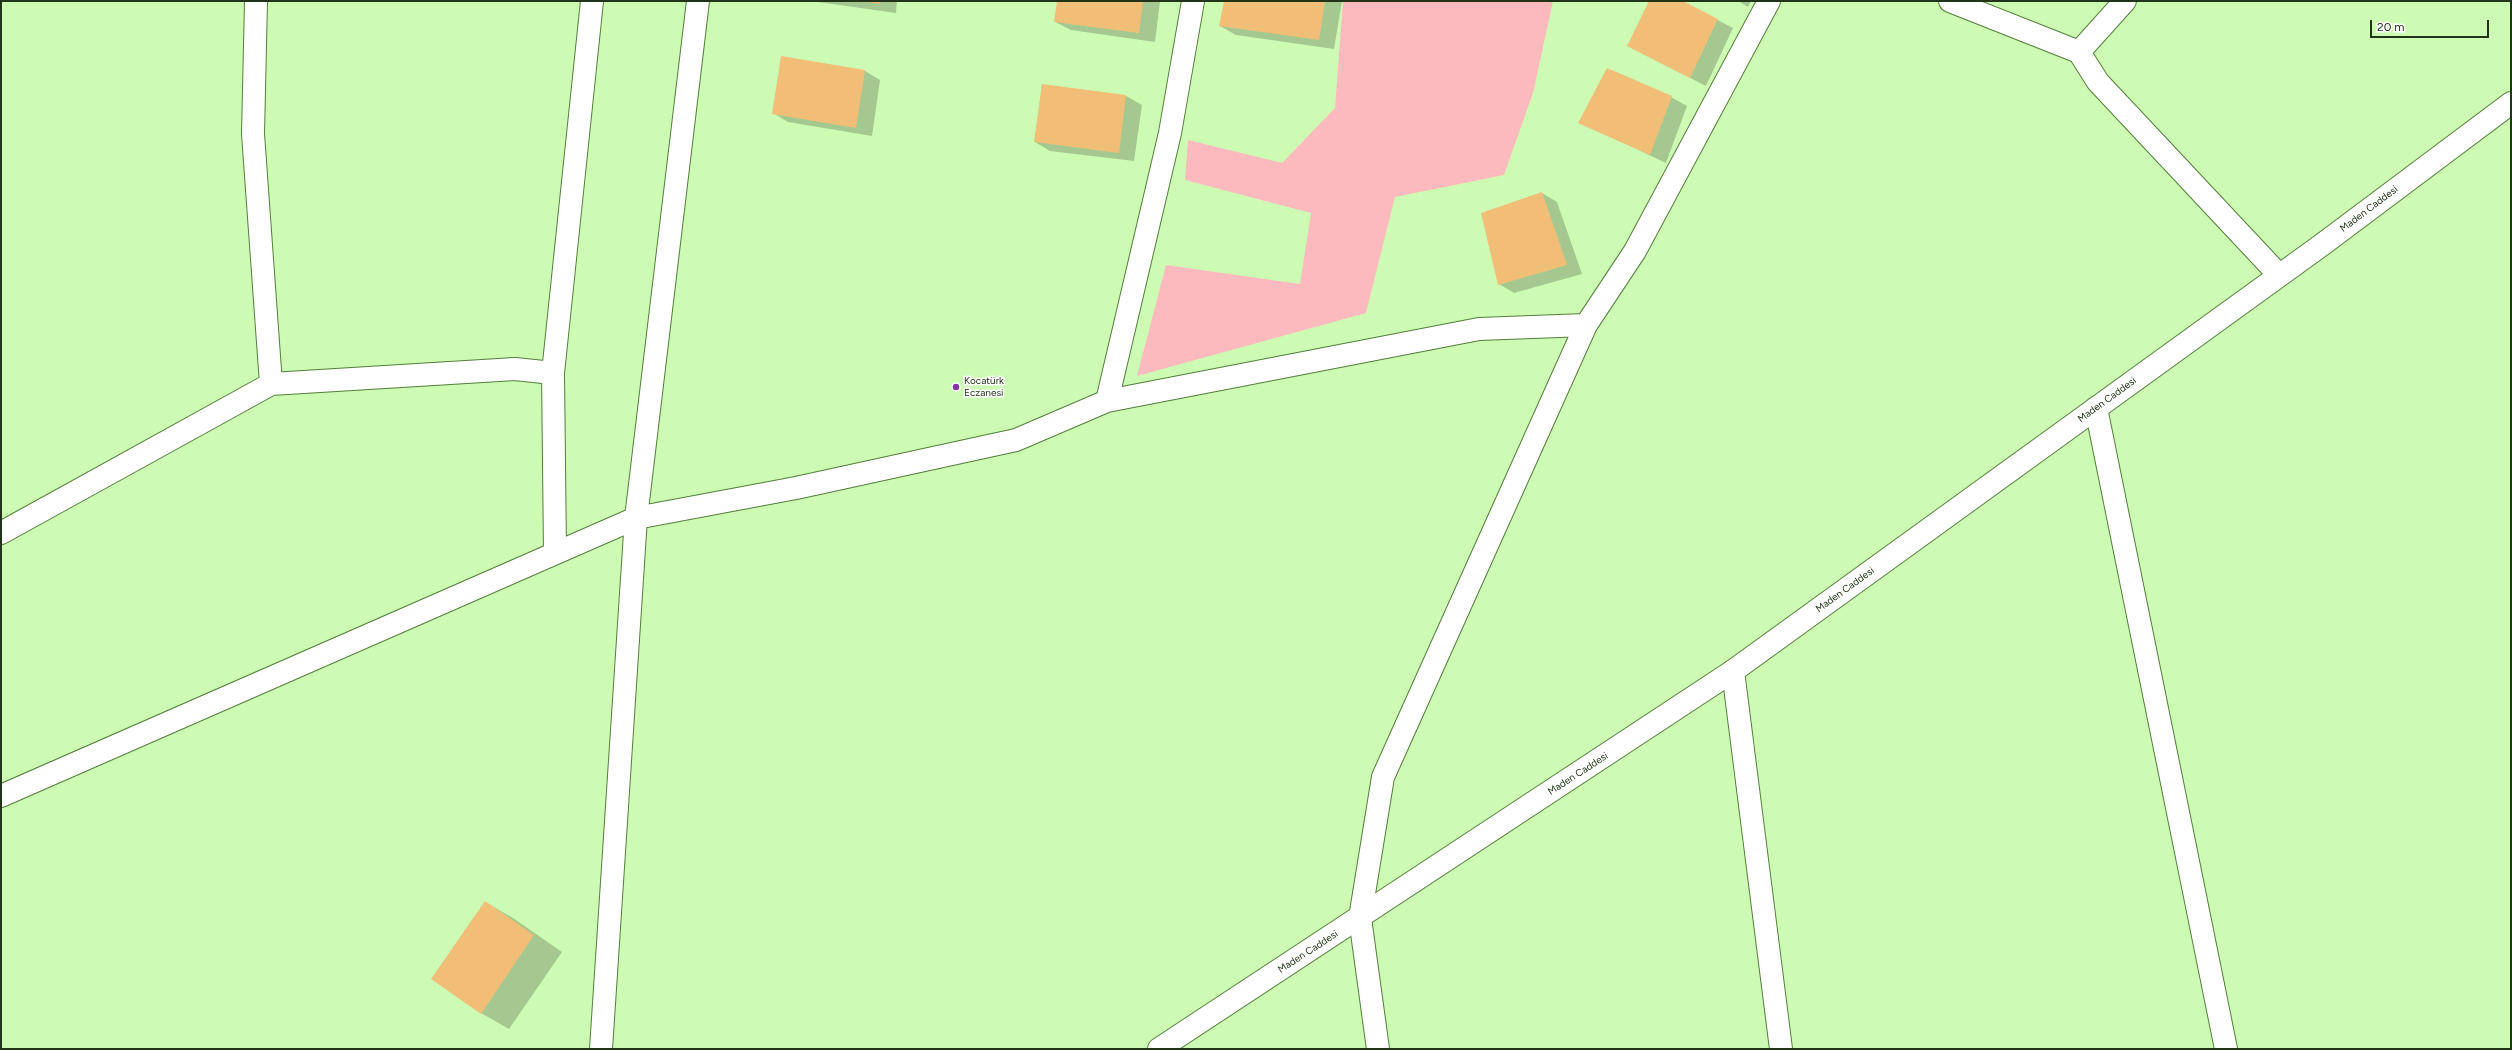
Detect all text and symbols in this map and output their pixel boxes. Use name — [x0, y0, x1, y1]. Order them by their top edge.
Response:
scale bar — [2372, 12, 2491, 38]
text: 20 m — [2377, 20, 2405, 34]
street label: Maden Caddesi — [2338, 183, 2400, 235]
place label: Kocatürk Eczanesi — [964, 375, 1004, 398]
street label: Maden Caddesi — [2075, 375, 2139, 425]
marker: Kocatürk Eczanesi — [951, 382, 961, 392]
street label: Maden Caddesi — [1813, 565, 1877, 615]
street label: Maden Caddesi — [1546, 750, 1610, 798]
street label: Maden Caddesi — [1276, 928, 1340, 976]

